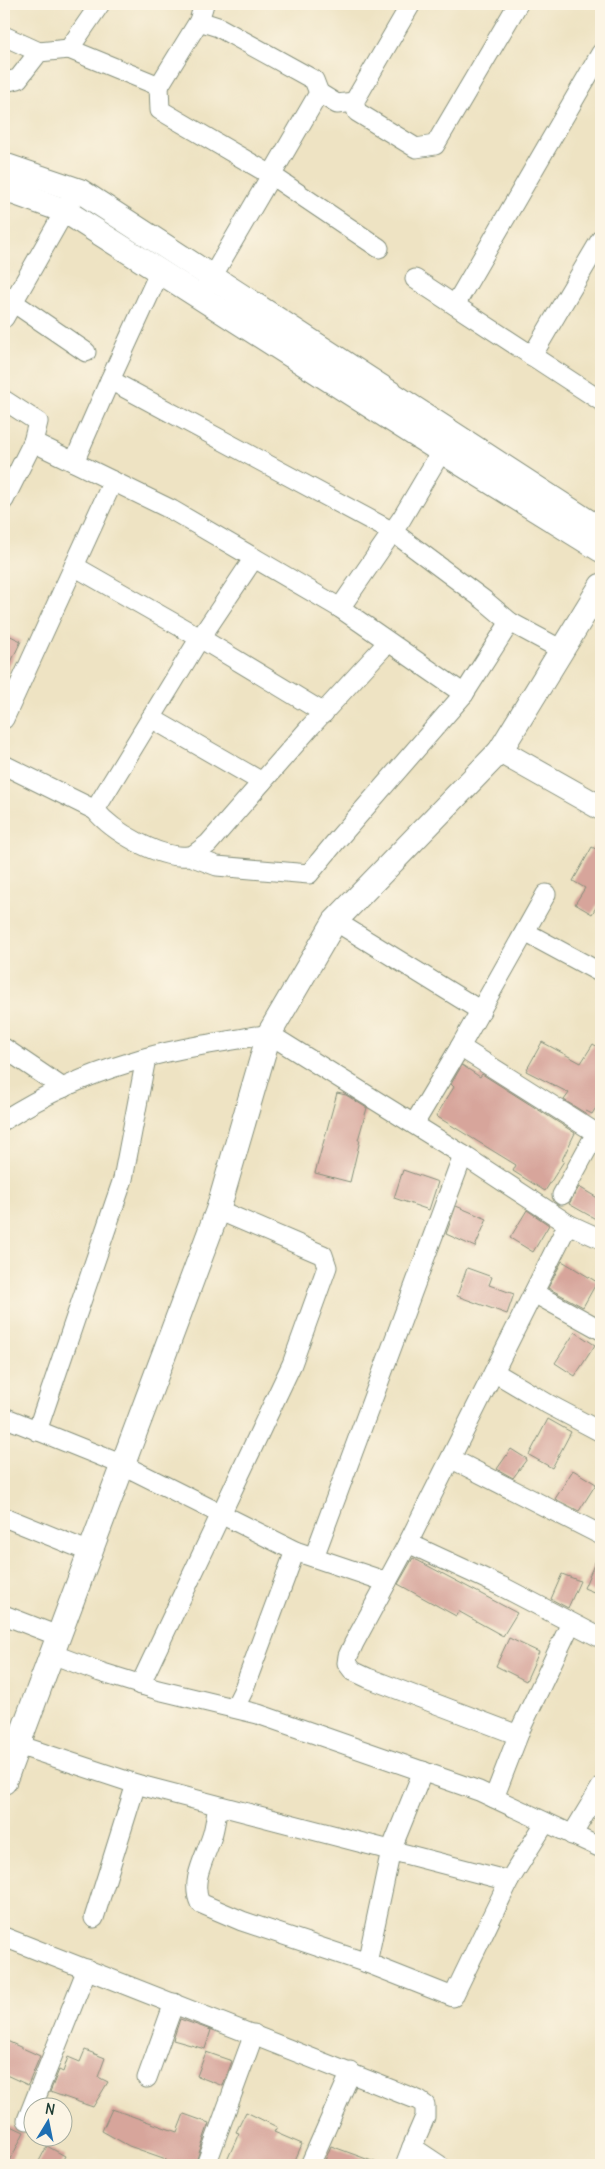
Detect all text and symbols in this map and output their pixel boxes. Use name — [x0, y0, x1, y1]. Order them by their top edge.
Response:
north arrow — [22, 2096, 72, 2146]
text: N — [44, 2099, 57, 2119]

